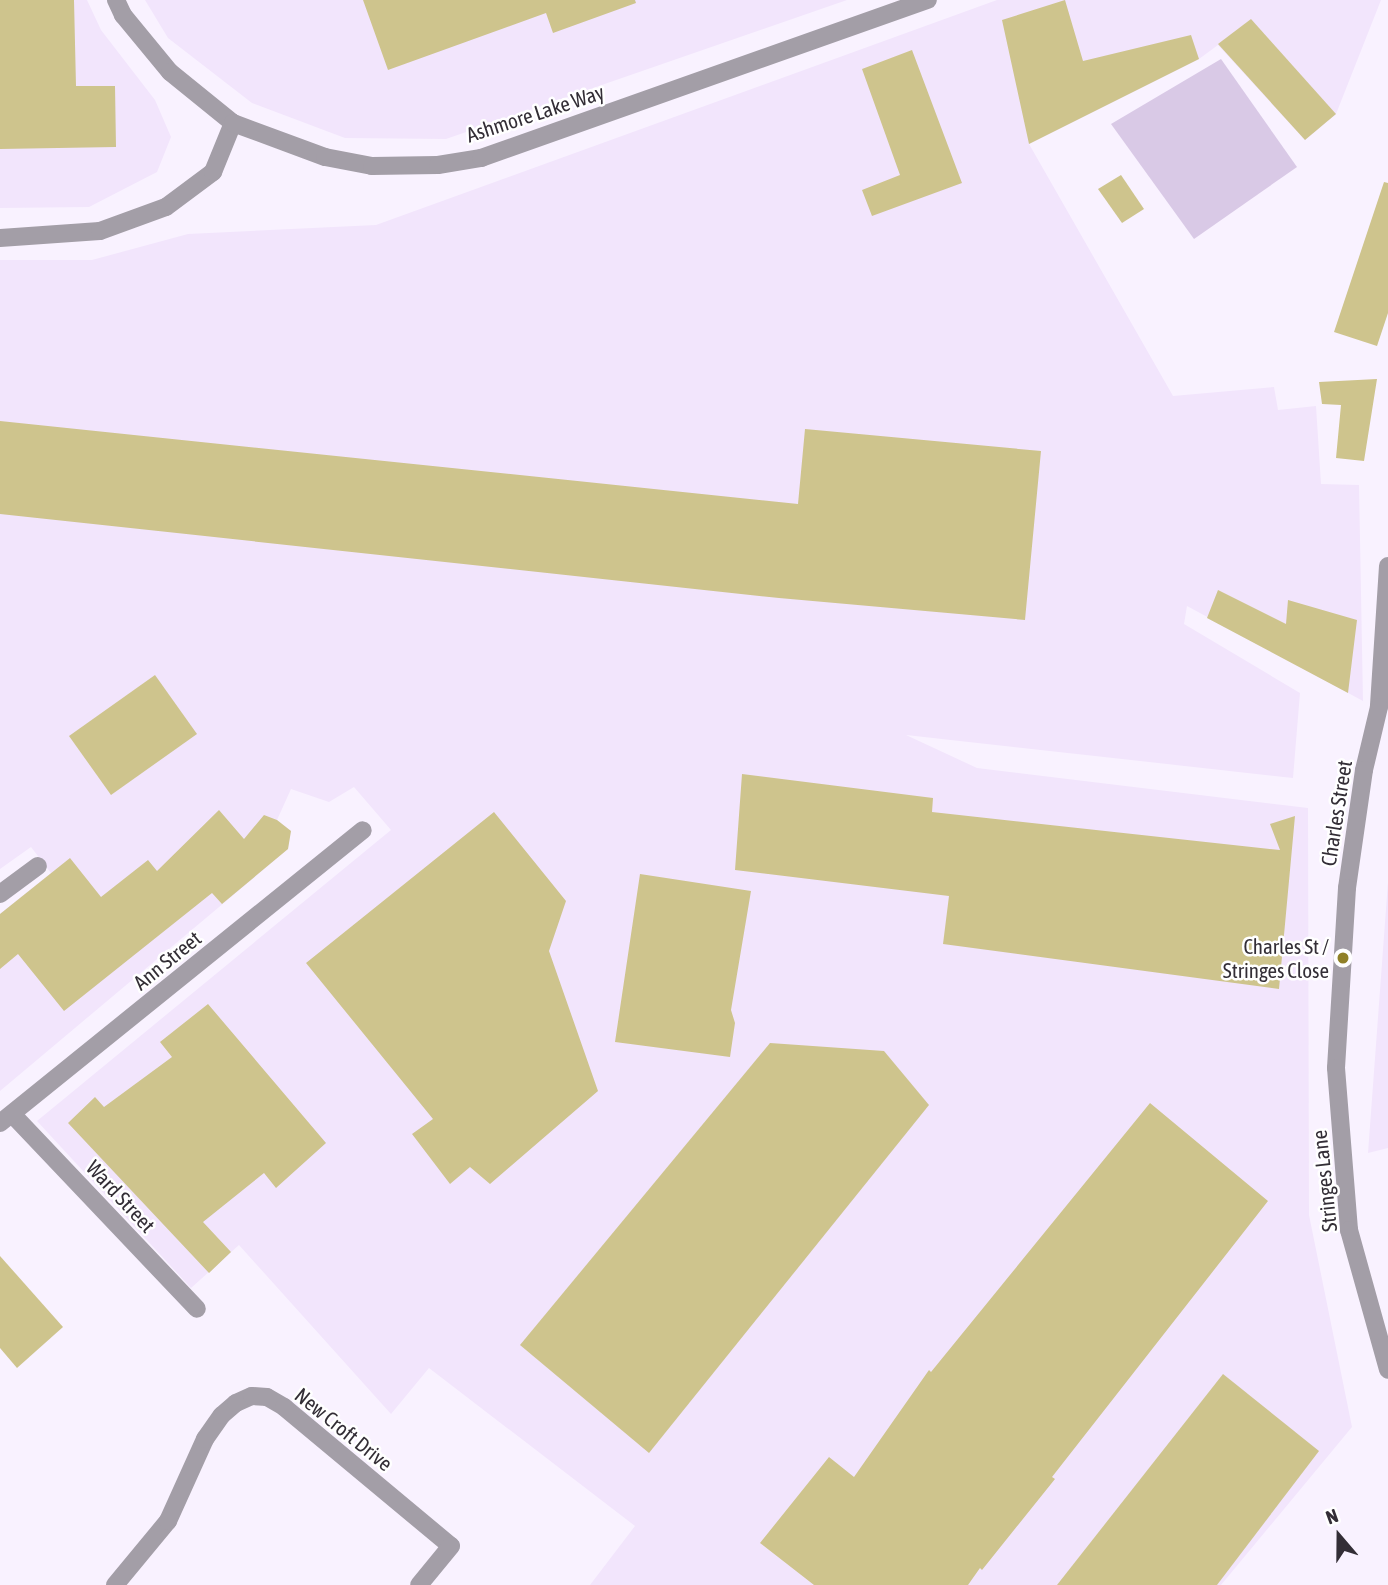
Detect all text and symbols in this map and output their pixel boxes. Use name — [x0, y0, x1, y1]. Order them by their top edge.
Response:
street label: Ashmore Lake Way — [463, 79, 607, 147]
street label: Charles Street — [1315, 758, 1357, 868]
street label: Ann Street — [128, 925, 206, 995]
place label: Charles St / Stringes Close — [1223, 933, 1329, 983]
marker: Charles St / Stringes Close — [1335, 950, 1351, 966]
street label: Stringes Lane — [1306, 1129, 1342, 1233]
street label: Ward Street — [81, 1155, 161, 1237]
street label: New Croft Drive — [290, 1382, 398, 1476]
north arrow — [1304, 1501, 1374, 1571]
text: N — [1323, 1504, 1341, 1529]

